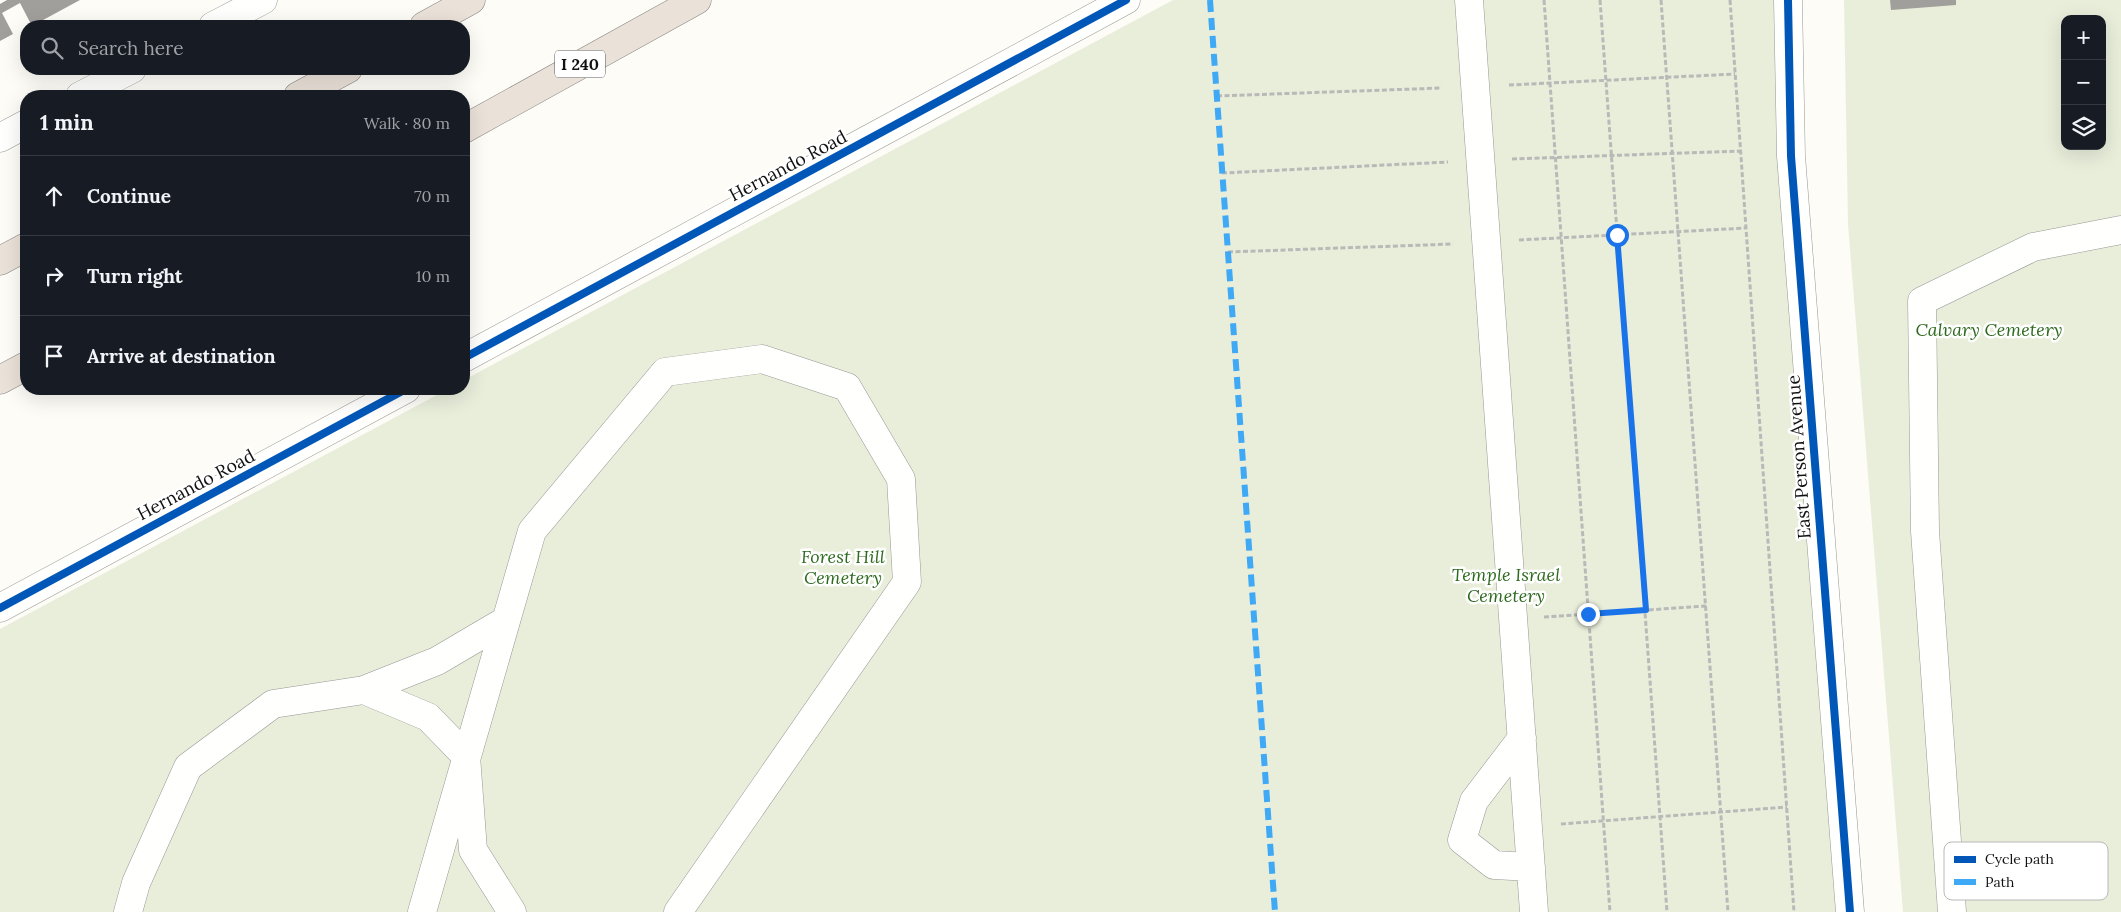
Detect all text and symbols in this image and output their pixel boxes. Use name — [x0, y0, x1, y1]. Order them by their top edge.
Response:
map controls — [2061, 15, 2106, 150]
button: + — [2061, 15, 2106, 60]
search box — [20, 20, 470, 75]
icon: search — [38, 34, 66, 62]
text: Search here — [78, 36, 184, 60]
road number: I 240 — [555, 51, 605, 78]
button: − — [2061, 60, 2106, 105]
button: layers — [2061, 105, 2106, 150]
text: 1 min — [40, 109, 94, 136]
text: Walk · 80 m — [364, 113, 450, 133]
street label: Hernando Road — [725, 125, 851, 206]
icon: ahead — [40, 182, 68, 210]
text: Continue — [87, 184, 171, 208]
text: 70 m — [414, 186, 450, 206]
route start — [1606, 224, 1629, 247]
icon: right — [40, 262, 68, 290]
text: Turn right — [87, 264, 183, 288]
text: 10 m — [416, 266, 450, 286]
park label: Calvary Cemetery — [1915, 318, 2063, 341]
icon: arrive — [40, 342, 68, 370]
text: Arrive at destination — [87, 344, 276, 368]
street label: East Person Avenue — [1781, 374, 1816, 540]
street label: Hernando Road — [133, 444, 259, 525]
park label: Forest Hill Cemetery — [801, 545, 885, 589]
park label: Temple Israel Cemetery — [1452, 563, 1560, 607]
route end — [1577, 603, 1600, 626]
legend — [1944, 842, 2108, 900]
text: Cycle path — [1985, 850, 2054, 868]
text: Path — [1985, 873, 2014, 891]

